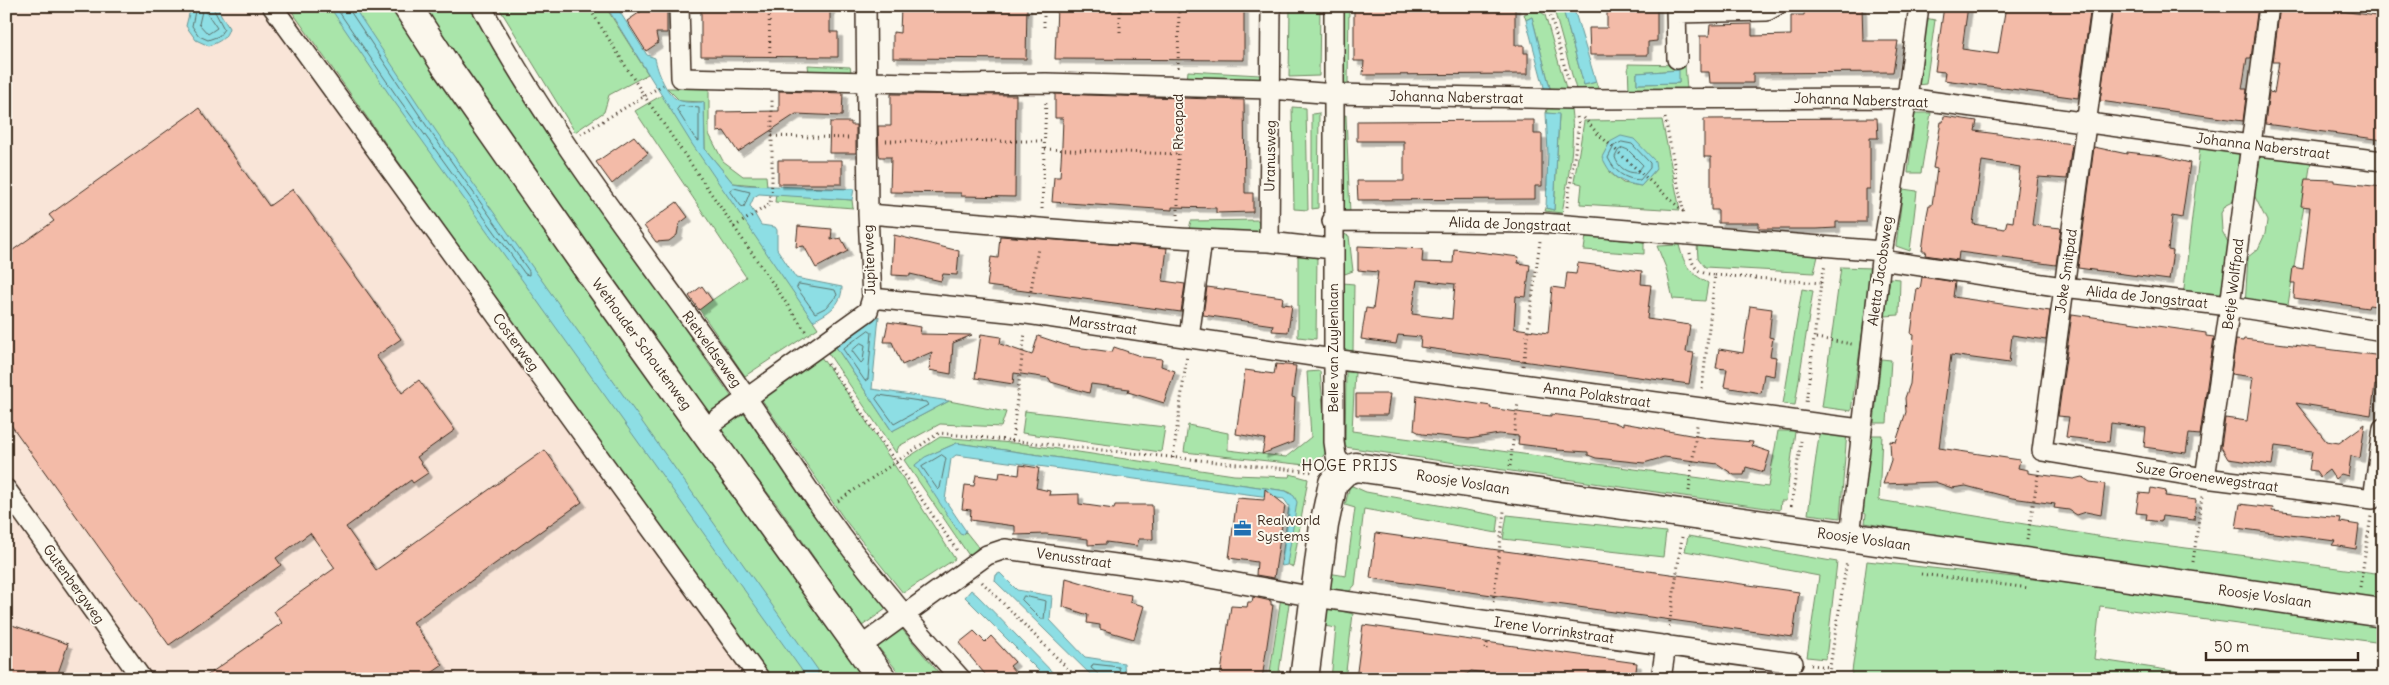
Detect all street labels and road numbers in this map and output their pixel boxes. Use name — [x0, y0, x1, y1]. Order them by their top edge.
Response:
street label: Johanna Naberstraat — [1389, 87, 1524, 107]
street label: Johanna Naberstraat — [1794, 89, 1929, 111]
street label: Rheapad — [1169, 94, 1187, 150]
street label: Uranusweg — [1260, 120, 1280, 192]
street label: Johanna Naberstraat — [2195, 129, 2331, 163]
street label: Alida de Jongstraat — [1449, 213, 1572, 235]
street label: Aletta Jacobsweg — [1863, 215, 1897, 327]
street label: Jupiterweg — [859, 224, 879, 296]
street label: Joke Smitpad — [2051, 228, 2081, 314]
street label: Betje Wolffpad — [2218, 237, 2248, 331]
street label: Wethouder Schoutenweg — [588, 274, 696, 414]
street label: Alida de Jongstraat — [2085, 282, 2209, 312]
street label: Belle van Zuylenlaan — [1324, 283, 1342, 413]
street label: Rietveldseweg — [678, 307, 746, 391]
street label: Costerweg — [489, 309, 543, 375]
street label: Marsstraat — [1068, 311, 1139, 339]
street label: Anna Polakstraat — [1542, 379, 1652, 411]
street label: Suze Groenewegstraat — [2135, 458, 2280, 496]
street label: Roosje Voslaan — [1415, 466, 1511, 498]
street label: Roosje Voslaan — [1816, 524, 1912, 554]
street label: Gutenbergweg — [39, 541, 109, 627]
street label: Venusstraat — [1035, 544, 1113, 572]
street label: Roosje Voslaan — [2217, 581, 2313, 611]
street label: Irene Vorrinkstraat — [1493, 613, 1615, 647]

